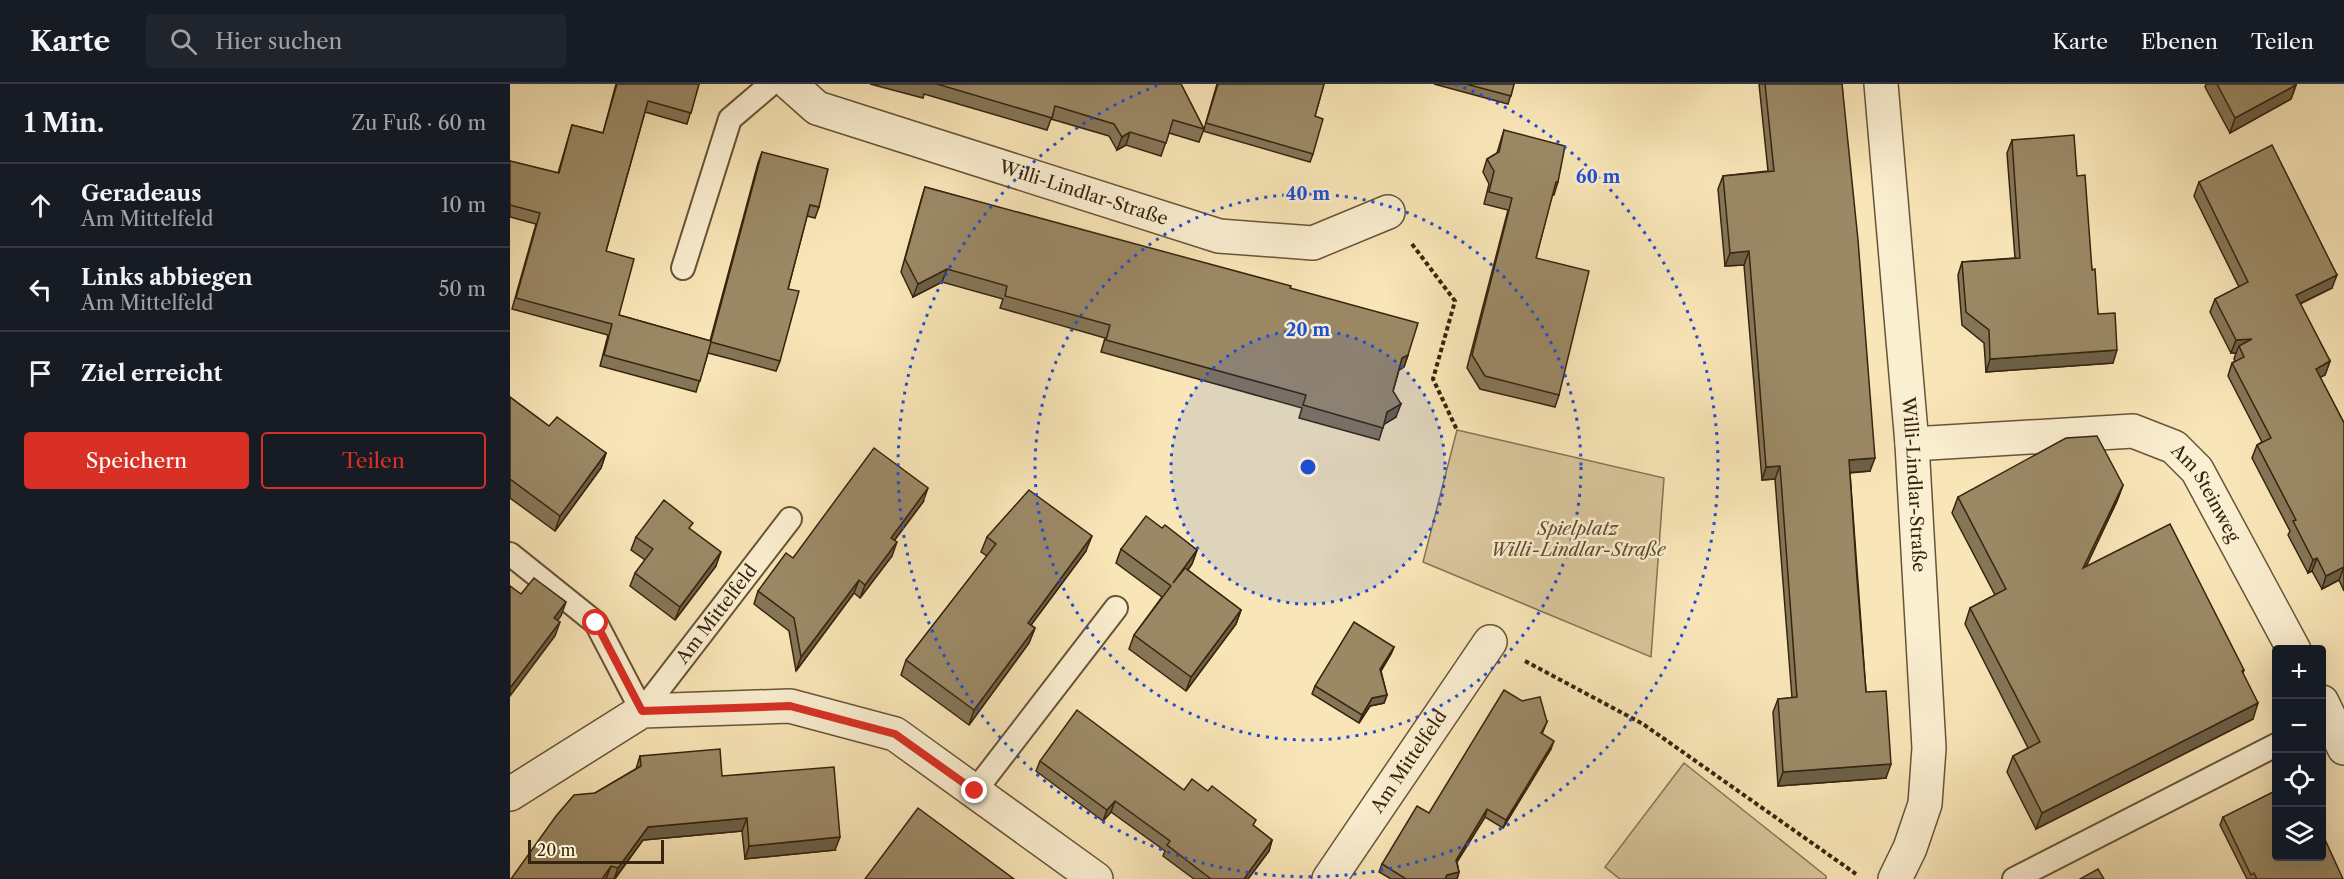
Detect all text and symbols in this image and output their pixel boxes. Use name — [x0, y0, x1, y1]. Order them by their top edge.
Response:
search box — [146, 14, 566, 68]
text: Karte — [30, 24, 110, 58]
icon: search — [167, 25, 200, 58]
text: Hier suchen — [215, 28, 342, 55]
text: Karte — [2053, 29, 2108, 54]
text: Ebenen — [2141, 29, 2218, 54]
text: Teilen — [2251, 29, 2314, 54]
text: 1 Min. — [24, 107, 104, 139]
text: Zu Fuß · 60 m — [352, 111, 486, 135]
street label: Willi-Lindlar-Straße — [996, 155, 1171, 230]
text: 60 m — [1576, 166, 1620, 188]
text: Geradeaus — [81, 180, 201, 207]
text: 40 m — [1286, 183, 1330, 205]
icon: ahead — [24, 189, 57, 222]
text: 10 m — [441, 193, 486, 217]
text: Am Mittelfeld — [81, 207, 214, 231]
text: Links abbiegen — [81, 264, 253, 291]
icon: left — [24, 273, 57, 306]
text: 50 m — [439, 277, 486, 301]
text: Am Mittelfeld — [81, 291, 214, 315]
text: 20 m — [1286, 319, 1330, 341]
icon: arrive — [24, 357, 57, 390]
text: Ziel erreicht — [81, 360, 222, 387]
street label: Willi-Lindlar-Straße — [1897, 395, 1930, 573]
button: Speichern — [24, 432, 249, 489]
button: Teilen — [261, 432, 486, 489]
street label: Am Steinweg — [2166, 439, 2245, 546]
centre of rings — [1298, 457, 1318, 477]
park label: Spielplatz Willi-Lindlar-Straße — [1490, 518, 1667, 561]
street label: Am Mittelfeld — [671, 560, 762, 669]
route start — [582, 609, 608, 635]
map controls — [2272, 645, 2326, 861]
button: + — [2272, 645, 2326, 699]
button: − — [2272, 699, 2326, 753]
street label: Am Mittelfeld — [1366, 706, 1451, 818]
button: locate — [2272, 753, 2326, 807]
route end — [961, 777, 987, 803]
button: layers — [2272, 807, 2326, 861]
scale bar — [528, 837, 664, 864]
text: 20 m — [537, 840, 576, 860]

